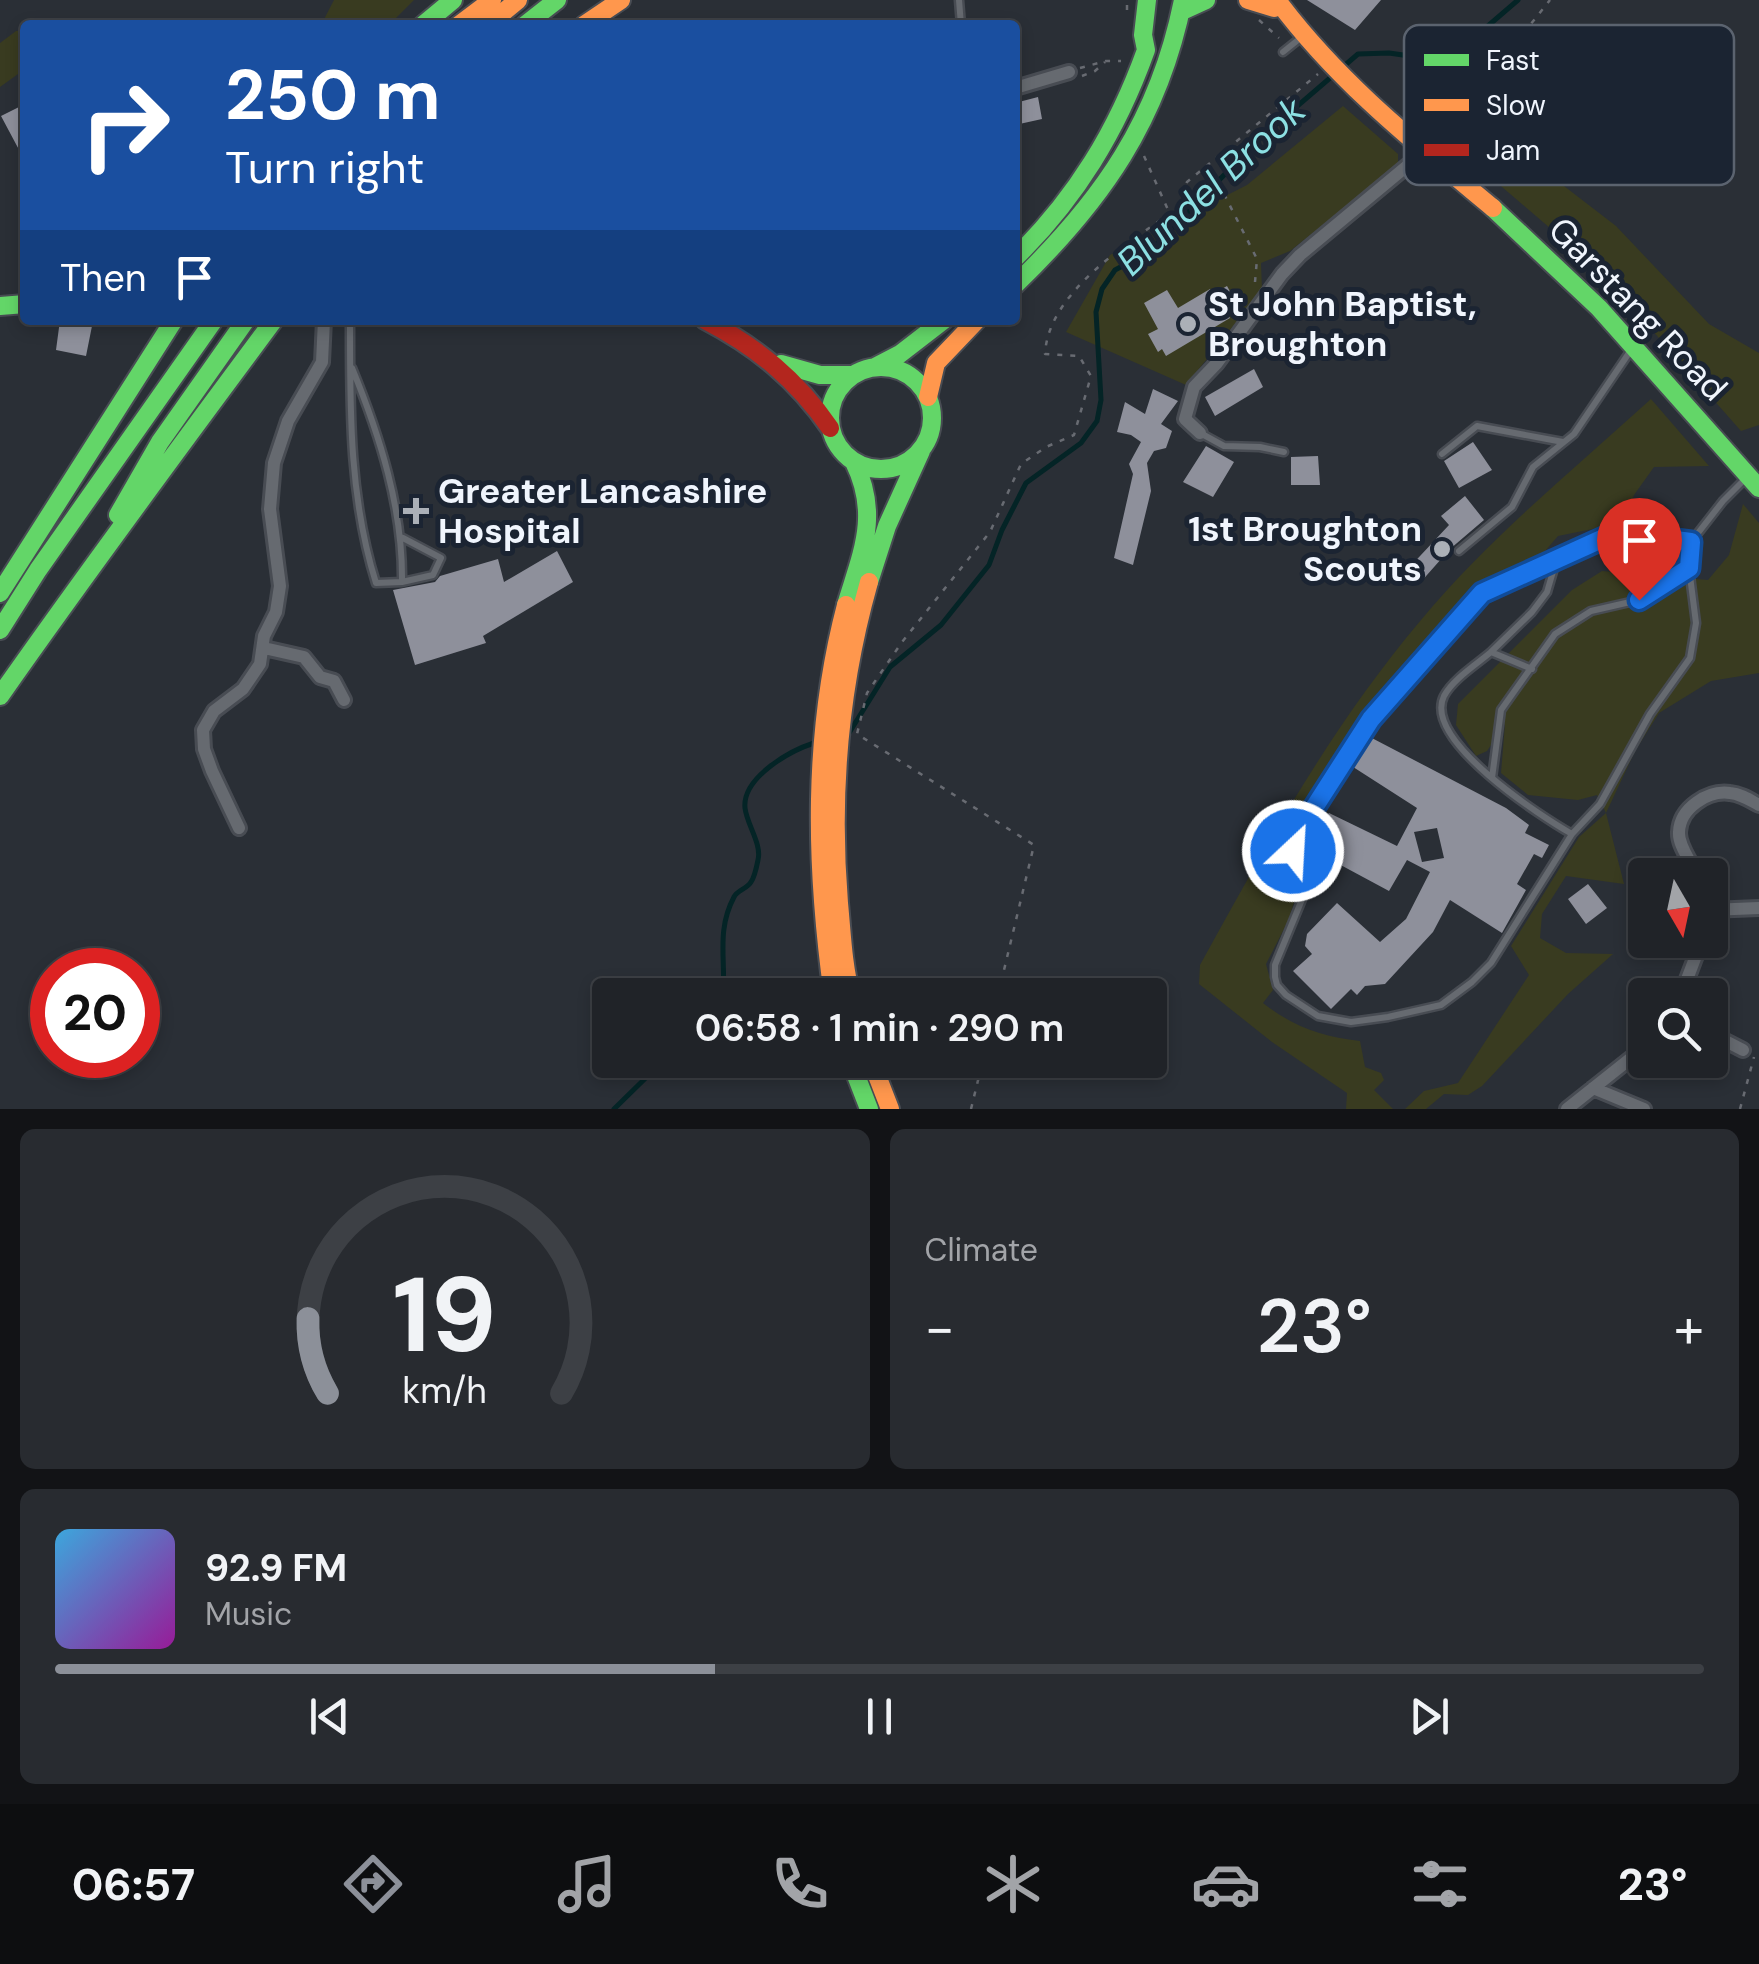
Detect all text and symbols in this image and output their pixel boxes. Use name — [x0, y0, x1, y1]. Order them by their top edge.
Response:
legend — [1404, 25, 1734, 185]
text: Fast — [1486, 42, 1540, 79]
text: 250 m — [225, 50, 441, 141]
icon: right — [60, 60, 190, 190]
water label: Blundel Brook — [1106, 85, 1316, 286]
text: Slow — [1486, 87, 1546, 124]
text: Jam — [1486, 132, 1540, 169]
text: Turn right — [225, 138, 424, 197]
street label: Garstang Road — [1539, 207, 1737, 411]
icon: arrive — [167, 250, 222, 305]
text: Then — [60, 253, 147, 303]
place label: St John Baptist, Broughton — [1208, 281, 1477, 367]
marker: St John Baptist, Broughton — [1177, 313, 1199, 335]
place label: Greater Lancashire Hospital — [438, 468, 767, 554]
marker: Greater Lancashire Hospital — [403, 498, 429, 524]
pin — [1597, 498, 1682, 601]
place label: 1st Broughton Scouts — [1188, 506, 1422, 592]
icon: arrive — [1612, 513, 1667, 568]
marker: 1st Broughton Scouts — [1431, 538, 1453, 560]
position arrow — [1241, 799, 1345, 903]
north arrow — [1628, 858, 1728, 958]
map controls — [1628, 858, 1728, 1078]
speed limit sign: 20 — [30, 948, 160, 1078]
button: search — [1628, 978, 1728, 1078]
text: 06:58 · 1 min · 290 m — [695, 1003, 1064, 1053]
text: Climate — [925, 1229, 1038, 1271]
text: 19 — [393, 1248, 497, 1383]
text: 23° — [1257, 1278, 1372, 1375]
text: − — [925, 1292, 955, 1364]
text: + — [1674, 1292, 1704, 1364]
text: km/h — [403, 1368, 487, 1414]
text: 92.9 FM — [205, 1543, 347, 1593]
text: Music — [205, 1593, 292, 1635]
icon: previous — [302, 1689, 357, 1744]
icon: pause — [852, 1689, 907, 1744]
icon: next — [1402, 1689, 1457, 1744]
icon: directions — [338, 1849, 408, 1919]
icon: music — [552, 1849, 622, 1919]
icon: phone — [765, 1849, 835, 1919]
icon: climate — [978, 1849, 1048, 1919]
icon: car — [1191, 1849, 1261, 1919]
icon: filters — [1405, 1849, 1475, 1919]
text: 06:57 — [72, 1855, 195, 1914]
text: 23° — [1618, 1855, 1687, 1914]

